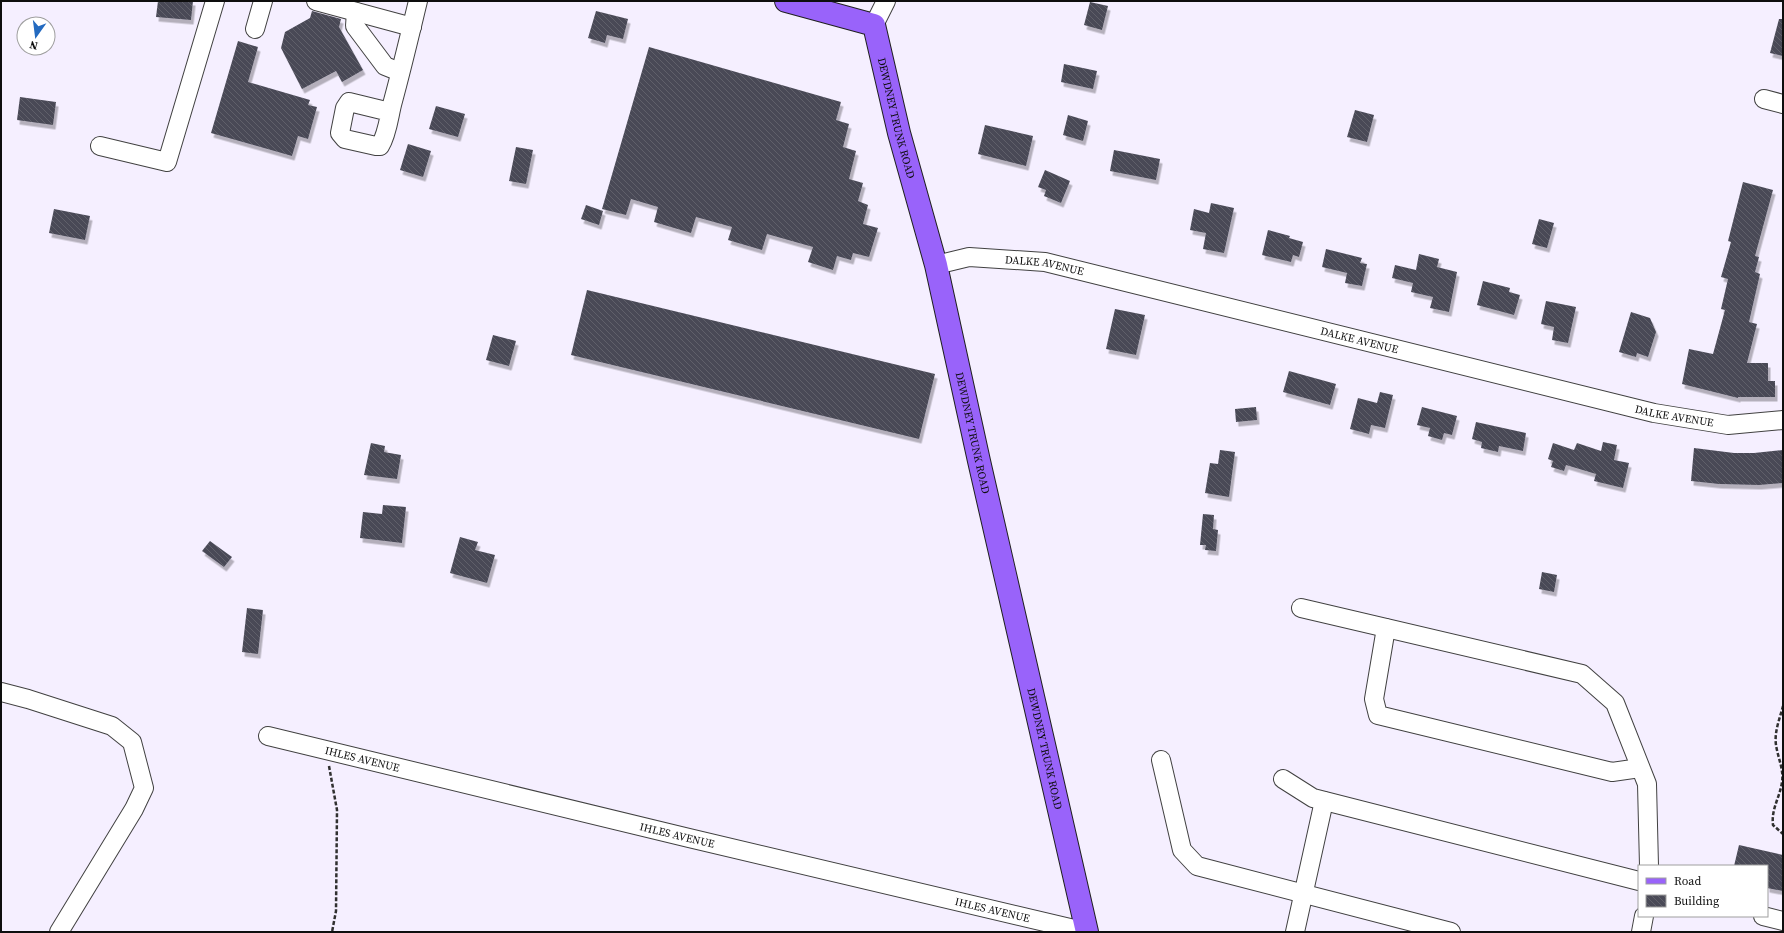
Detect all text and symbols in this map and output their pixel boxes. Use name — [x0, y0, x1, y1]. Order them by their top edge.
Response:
north arrow — [16, 16, 56, 56]
text: N — [28, 37, 39, 53]
street label: DEWDNEY TRUNK ROAD — [874, 56, 918, 181]
street label: DALKE AVENUE — [1005, 252, 1086, 279]
street label: DALKE AVENUE — [1319, 324, 1400, 357]
street label: DEWDNEY TRUNK ROAD — [952, 371, 993, 495]
street label: DALKE AVENUE — [1633, 402, 1715, 431]
street label: DEWDNEY TRUNK ROAD — [1023, 687, 1066, 811]
street label: IHLES AVENUE — [323, 743, 401, 776]
street label: IHLES AVENUE — [638, 819, 716, 852]
legend — [1638, 865, 1768, 917]
text: Road — [1674, 873, 1701, 889]
text: Building — [1674, 893, 1719, 909]
street label: IHLES AVENUE — [953, 894, 1032, 926]

